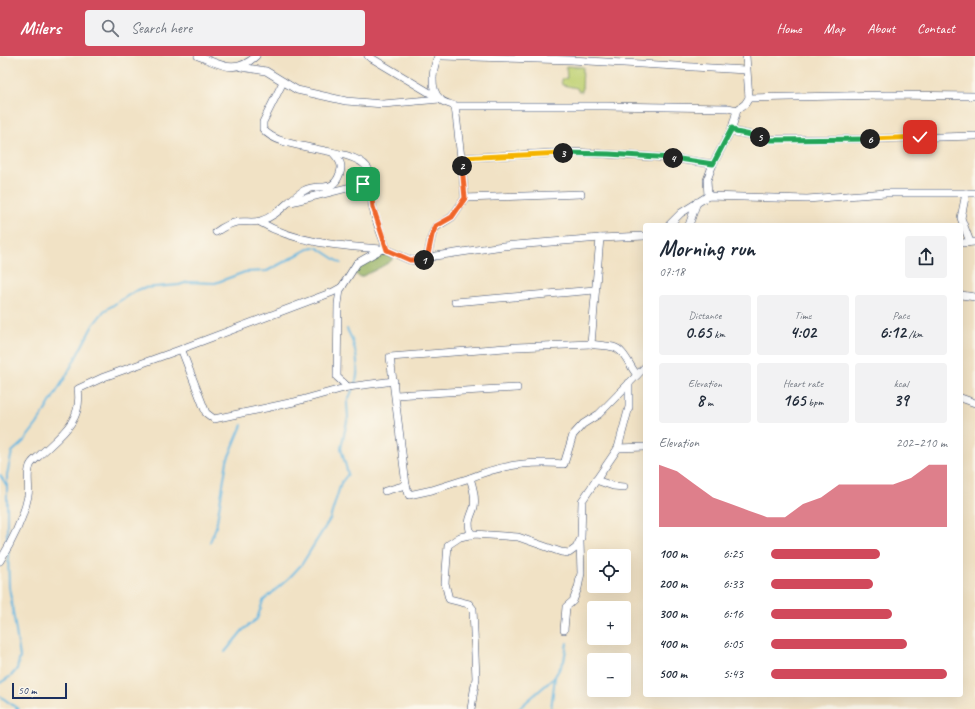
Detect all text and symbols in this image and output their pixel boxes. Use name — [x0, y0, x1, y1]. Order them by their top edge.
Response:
search box — [85, 10, 365, 46]
text: Milers — [20, 16, 61, 40]
icon: search — [99, 17, 121, 39]
text: Search here — [131, 19, 192, 38]
text: Home — [776, 20, 802, 37]
text: Map — [824, 20, 845, 37]
text: About — [867, 20, 895, 37]
text: Contact — [917, 20, 955, 37]
pin — [903, 120, 937, 154]
icon: check — [909, 126, 931, 148]
pin: 5 — [750, 127, 770, 147]
pin: 6 — [860, 129, 880, 149]
text: 5 — [758, 130, 762, 144]
text: 6 — [867, 132, 873, 146]
pin: 3 — [553, 143, 573, 163]
text: 3 — [561, 146, 565, 160]
pin: 4 — [663, 148, 683, 168]
text: 4 — [671, 151, 675, 165]
pin: 2 — [452, 156, 472, 176]
text: 2 — [460, 159, 464, 173]
pin — [346, 167, 380, 201]
icon: arrive — [352, 173, 374, 195]
text: Morning run — [659, 235, 755, 263]
button: share — [905, 236, 947, 278]
pin: 1 — [414, 250, 434, 270]
text: 1 — [422, 253, 426, 267]
text: 07:18 — [659, 264, 685, 280]
text: Distance — [689, 308, 721, 322]
text: Time — [795, 308, 811, 322]
text: Pace — [893, 308, 909, 322]
text: 0.65 — [685, 322, 711, 343]
text: 4:02 — [790, 322, 816, 343]
text: 6:12 — [879, 322, 906, 343]
text: km — [711, 327, 725, 341]
text: /km — [906, 327, 923, 341]
text: Elevation — [688, 376, 722, 390]
text: Heart rate — [783, 376, 823, 390]
text: kcal — [894, 376, 908, 390]
text: 8 — [697, 390, 704, 411]
text: 165 — [783, 390, 806, 411]
text: 39 — [893, 390, 909, 411]
text: m — [704, 395, 713, 409]
text: bpm — [806, 395, 823, 409]
text: Elevation — [659, 435, 699, 451]
text: 202–210 m — [896, 435, 947, 451]
text: 100 m — [659, 546, 687, 562]
text: 6:25 — [723, 546, 743, 562]
map controls — [587, 549, 631, 697]
button: locate — [587, 549, 631, 593]
text: 200 m — [659, 576, 687, 592]
text: 6:33 — [723, 576, 743, 592]
button: + — [587, 601, 631, 645]
text: 300 m — [659, 606, 687, 622]
text: 6:16 — [723, 606, 743, 622]
text: 400 m — [659, 636, 687, 652]
text: 6:05 — [723, 636, 743, 652]
button: − — [587, 653, 631, 697]
text: 500 m — [659, 666, 687, 682]
text: 5:43 — [723, 666, 743, 682]
scale bar — [12, 681, 67, 700]
text: 50 m — [18, 683, 37, 697]

